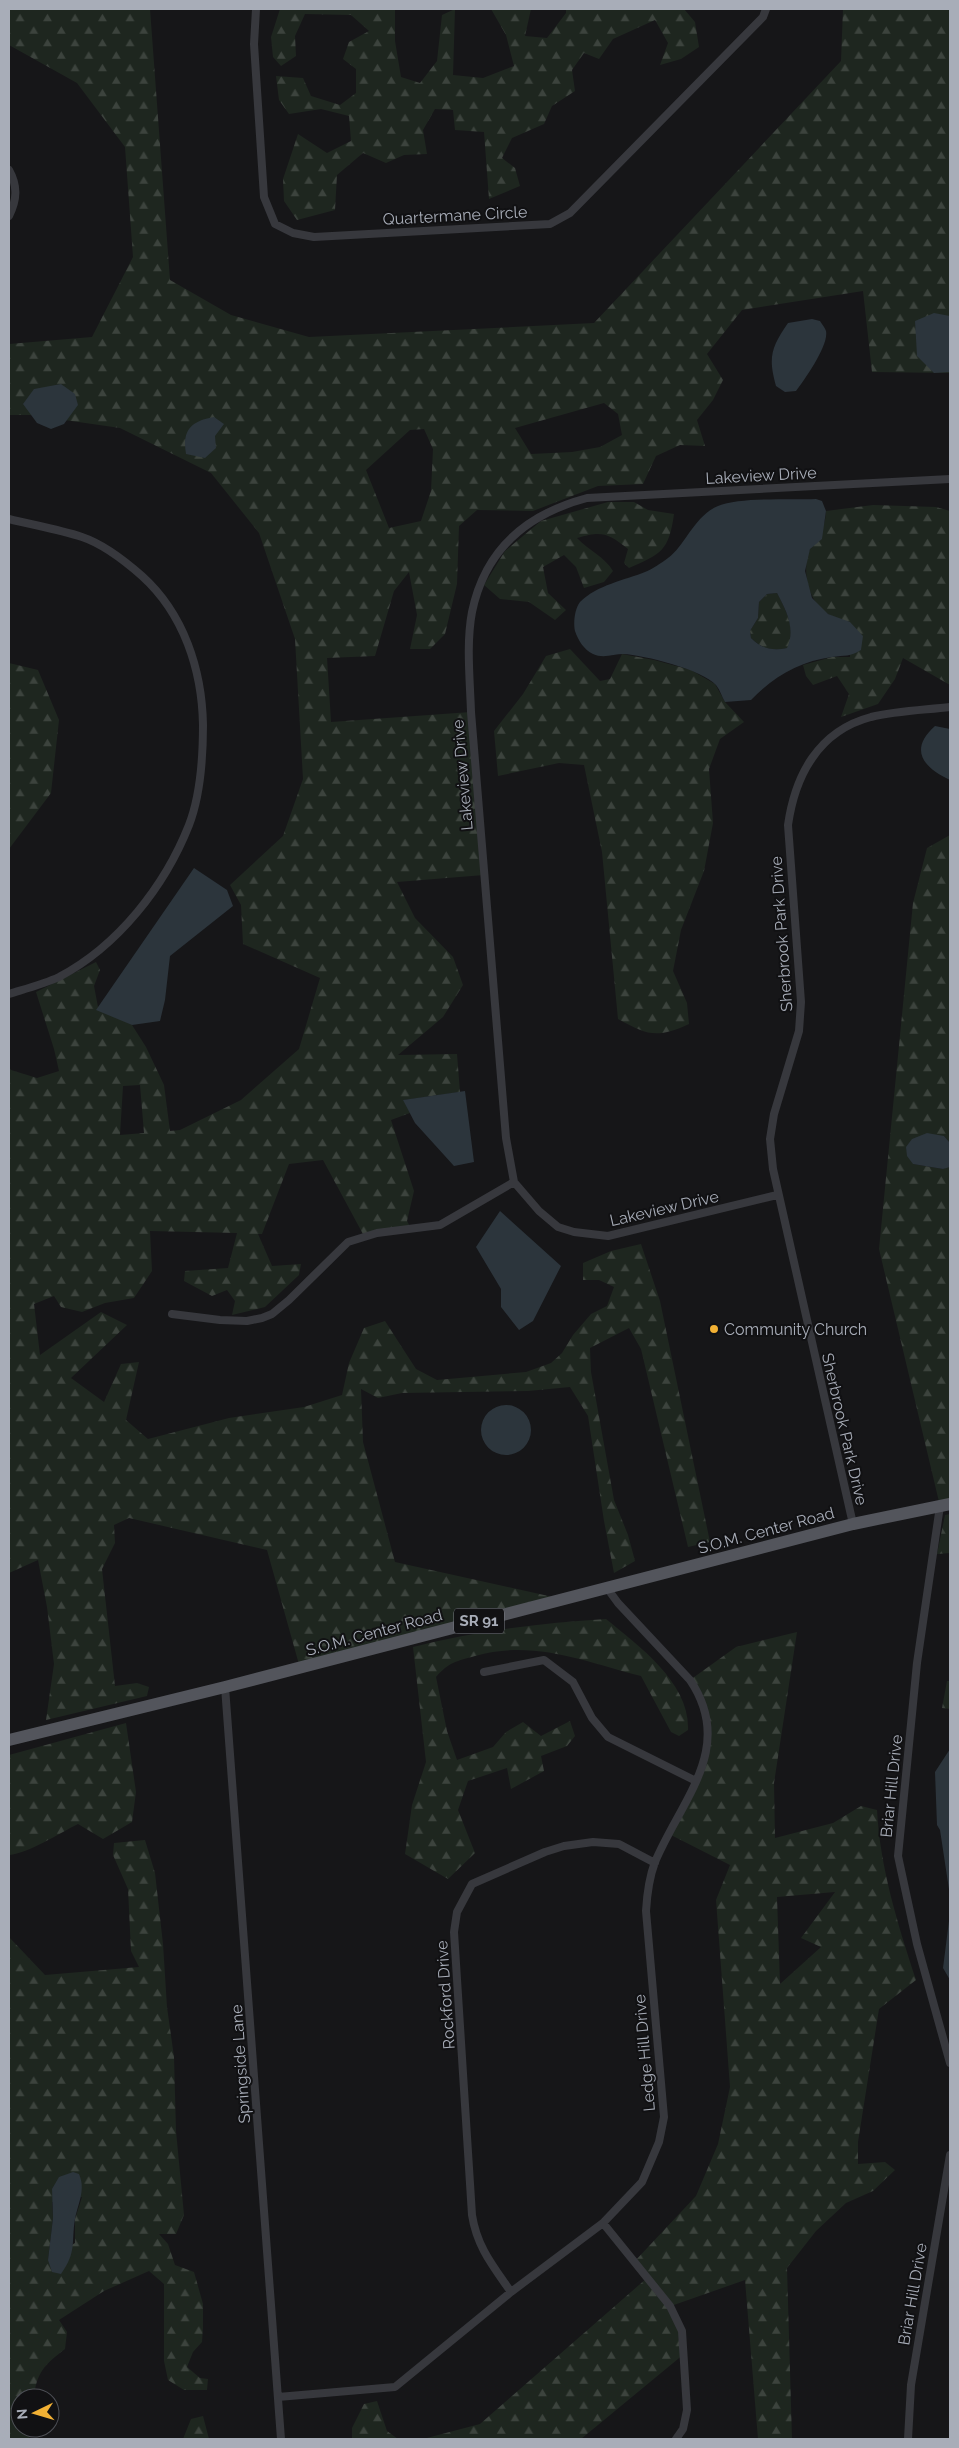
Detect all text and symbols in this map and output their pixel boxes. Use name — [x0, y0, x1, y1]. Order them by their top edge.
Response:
street label: Quartermane Circle — [382, 202, 528, 229]
street label: Lakeview Drive — [705, 463, 817, 488]
street label: Lakeview Drive — [448, 719, 477, 831]
street label: Sherbrook Park Drive — [767, 856, 796, 1012]
street label: Lakeview Drive — [608, 1187, 720, 1230]
place label: Community Church — [724, 1320, 867, 1339]
marker: Community Church — [708, 1323, 720, 1335]
street label: Sherbrook Park Drive — [818, 1351, 871, 1507]
street label: S.O.M. Center Road — [696, 1503, 836, 1558]
street label: S.O.M. Center Road — [304, 1605, 444, 1660]
road number: SR 91 — [454, 1608, 504, 1634]
street label: Briar Hill Drive — [877, 1734, 906, 1839]
street label: Rockford Drive — [432, 1940, 459, 2050]
street label: Ledge Hill Drive — [630, 1994, 659, 2112]
street label: Springside Lane — [227, 2004, 254, 2124]
street label: Briar Hill Drive — [894, 2241, 931, 2347]
north arrow — [10, 2388, 60, 2438]
text: N — [14, 2408, 30, 2420]

